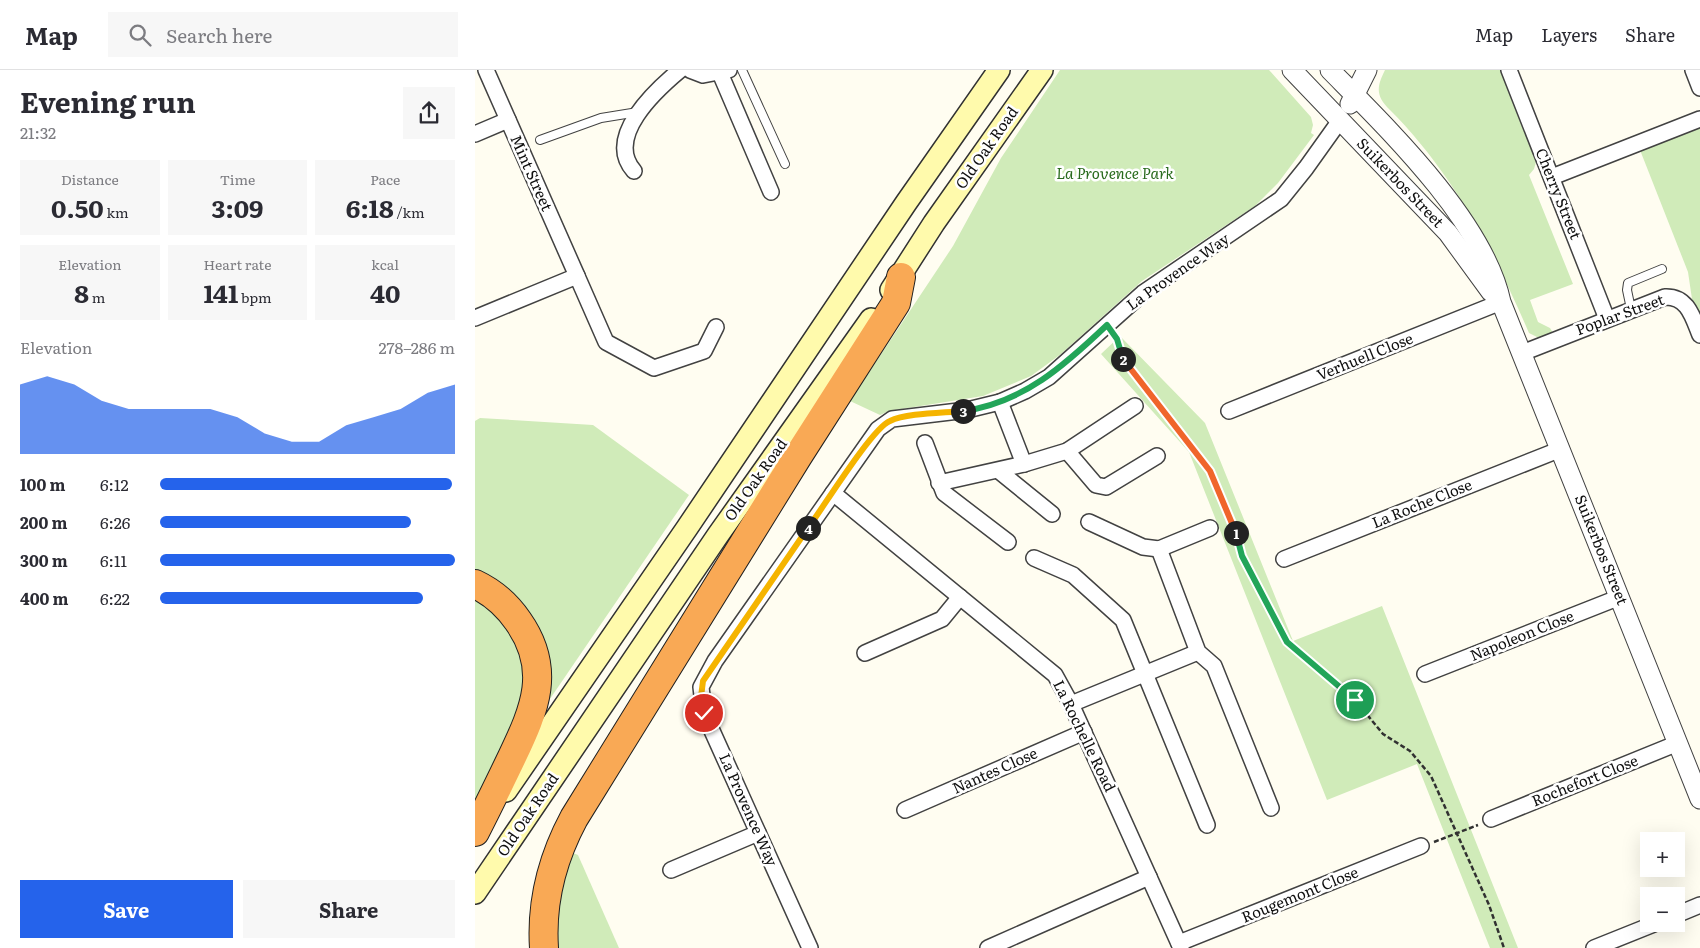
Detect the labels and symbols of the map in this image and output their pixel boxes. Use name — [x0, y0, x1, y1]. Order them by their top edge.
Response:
street label: Old Oak Road — [949, 101, 1023, 193]
street label: Mint Street — [505, 131, 559, 214]
street label: Suikerbos Street — [1352, 132, 1450, 232]
street label: Cherry Street — [1531, 144, 1588, 243]
park label: La Provence Park — [1056, 161, 1175, 184]
street label: La Provence Way — [1121, 226, 1234, 315]
street label: Poplar Street — [1572, 287, 1667, 340]
street label: Verhuell Close — [1313, 326, 1416, 385]
pin: 2 — [1111, 346, 1135, 372]
pin: 3 — [951, 398, 975, 424]
street label: Old Oak Road — [718, 433, 792, 525]
street label: La Roche Close — [1368, 472, 1475, 533]
street label: Suikerbos Street — [1570, 491, 1635, 608]
pin: 4 — [795, 516, 821, 540]
pin: 1 — [1223, 520, 1249, 546]
street label: Napoleon Close — [1466, 603, 1577, 666]
street label: La Rochelle Road — [1048, 676, 1122, 795]
pin — [1334, 679, 1376, 721]
pin — [683, 692, 725, 734]
street label: Nantes Close — [948, 741, 1041, 799]
street label: Rochefort Close — [1528, 748, 1641, 811]
street label: La Provence Way — [714, 749, 785, 870]
street label: Old Oak Road — [490, 768, 563, 861]
street label: Rougemont Close — [1237, 860, 1362, 928]

